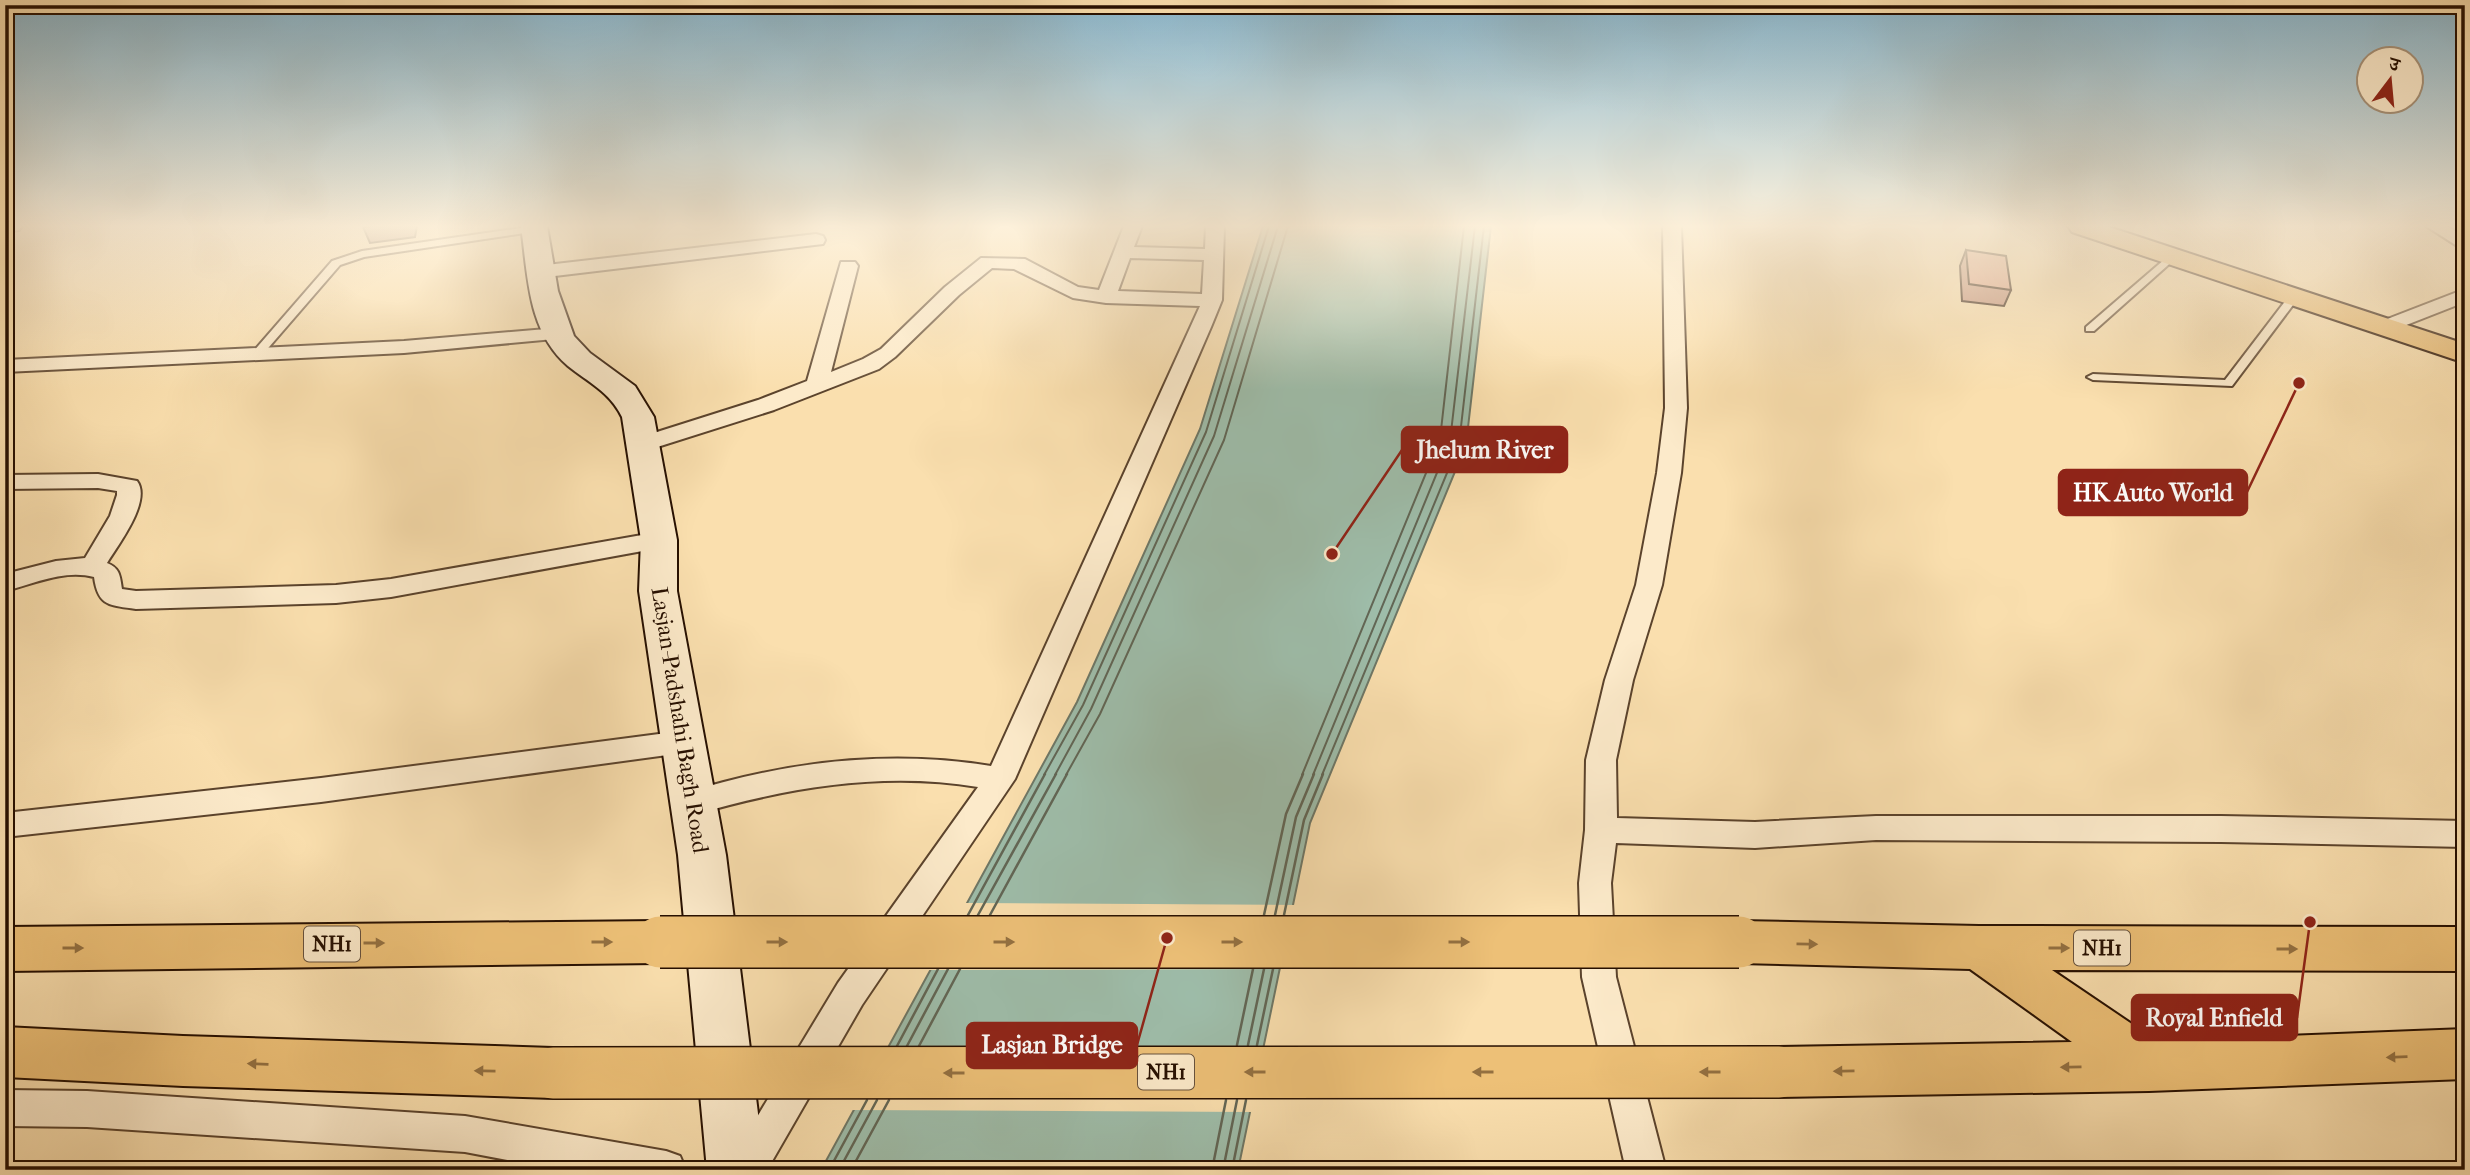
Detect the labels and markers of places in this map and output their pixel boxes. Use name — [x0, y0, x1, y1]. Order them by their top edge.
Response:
callout: Jhelum River — [1402, 427, 1567, 472]
callout: HK Auto World — [2059, 470, 2247, 515]
callout: Royal Enfield — [2132, 995, 2297, 1040]
callout: Lasjan Bridge — [967, 1023, 1137, 1068]

